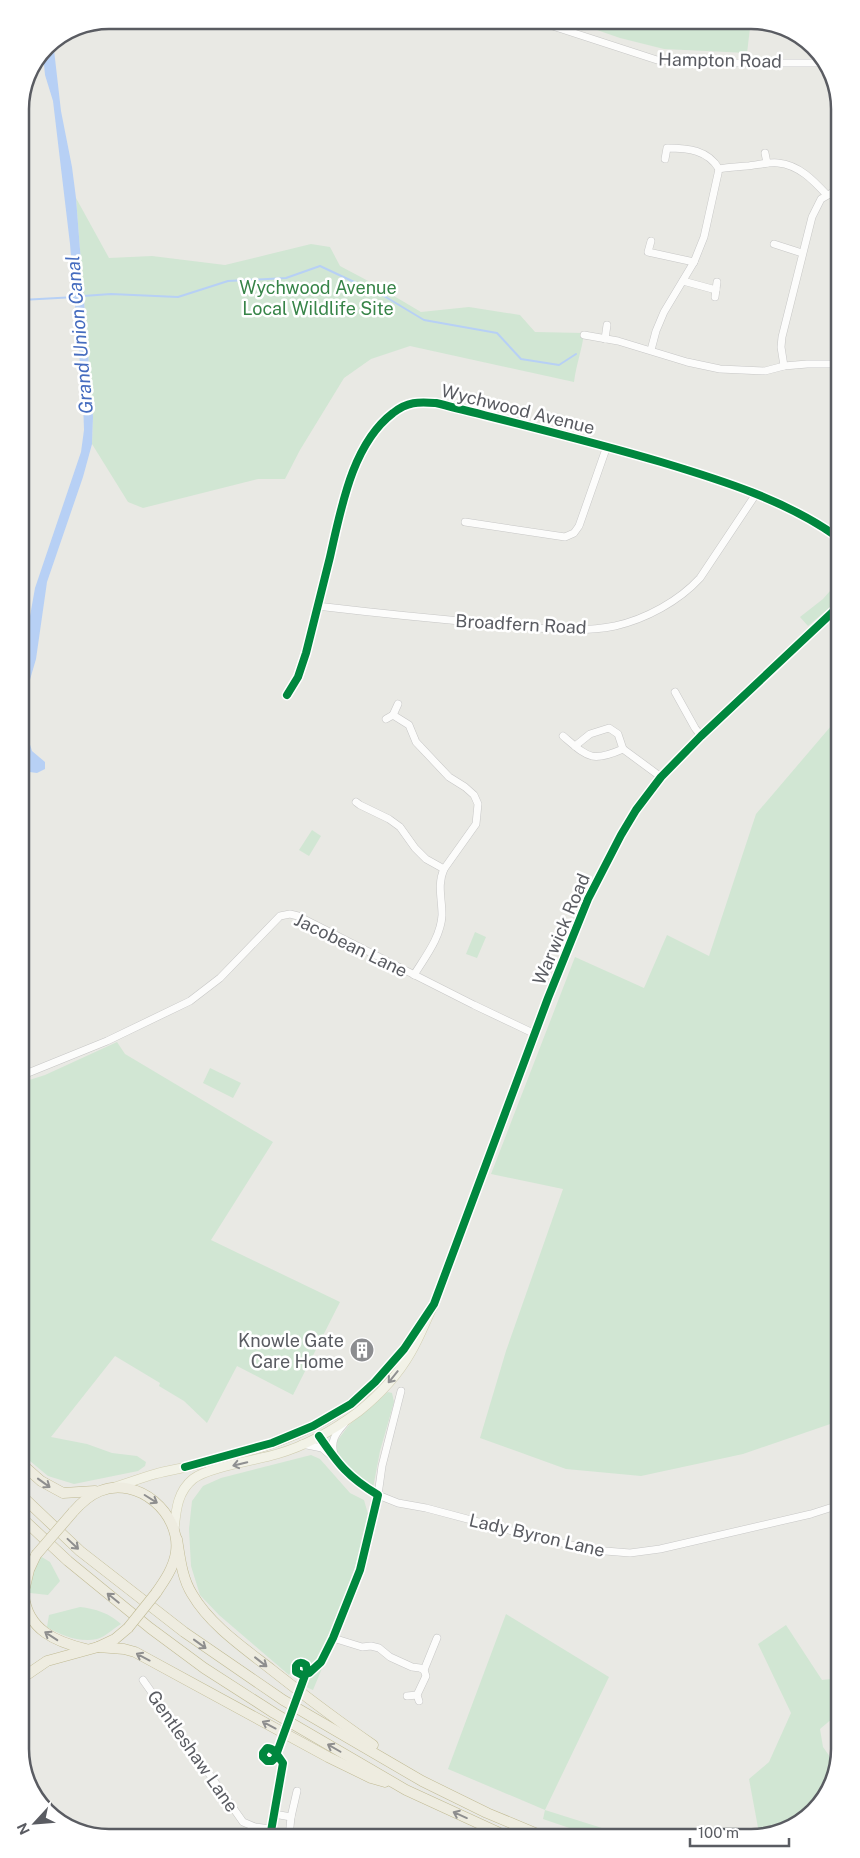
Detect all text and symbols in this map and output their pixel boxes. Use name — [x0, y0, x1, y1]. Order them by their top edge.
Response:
street label: Hampton Road — [658, 48, 782, 72]
water label: Grand Union Canal — [61, 255, 97, 415]
park label: Wychwood Avenue Local Wildlife Site — [239, 277, 397, 319]
street label: Wychwood Avenue — [439, 380, 597, 438]
street label: Broadfern Road — [455, 610, 587, 638]
street label: Warwick Road — [528, 870, 594, 988]
street label: Jacobean Lane — [291, 909, 411, 981]
place label: Knowle Gate Care Home — [238, 1330, 344, 1372]
building icon: Knowle Gate Care Home — [349, 1337, 375, 1363]
one-way arrow — [388, 1370, 399, 1383]
one-way arrow — [232, 1460, 248, 1469]
one-way arrow — [37, 1477, 50, 1488]
one-way arrow — [143, 1494, 157, 1504]
street label: Lady Byron Lane — [467, 1509, 607, 1561]
one-way arrow — [66, 1538, 79, 1550]
one-way arrow — [107, 1592, 120, 1603]
one-way arrow — [44, 1631, 58, 1641]
one-way arrow — [193, 1639, 207, 1649]
one-way arrow — [136, 1652, 151, 1661]
one-way arrow — [255, 1656, 268, 1667]
street label: Gentleshaw Lane — [143, 1686, 243, 1816]
one-way arrow — [263, 1720, 277, 1730]
one-way arrow — [327, 1742, 341, 1752]
north arrow — [10, 1798, 60, 1848]
one-way arrow — [453, 1810, 468, 1820]
scale bar — [690, 1816, 789, 1848]
text: N — [14, 1820, 33, 1837]
text: 100 m — [698, 1824, 739, 1841]

